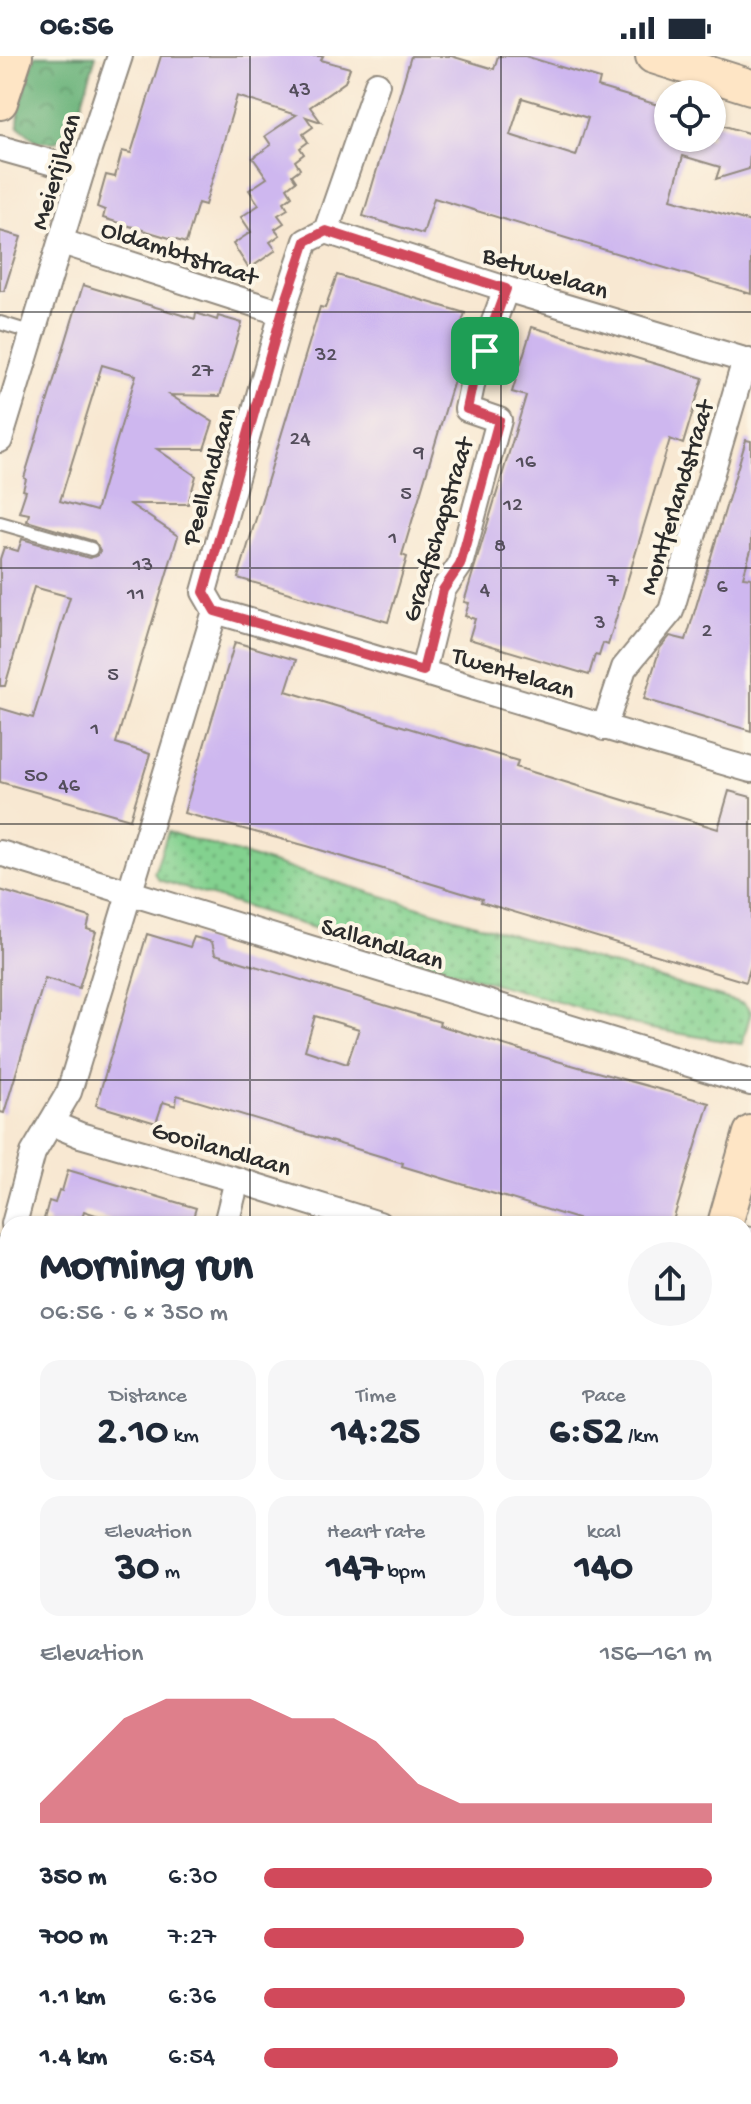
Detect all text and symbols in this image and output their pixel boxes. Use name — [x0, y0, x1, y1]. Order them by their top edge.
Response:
text: 06:56 — [40, 11, 113, 46]
house number: 43 — [289, 78, 311, 104]
map controls — [654, 80, 726, 152]
button: locate — [654, 80, 726, 152]
street label: Meierijlaan — [26, 110, 91, 234]
street label: Oldambtstraat — [96, 215, 263, 296]
street label: Betuwelaan — [477, 241, 612, 309]
pin — [451, 317, 519, 385]
icon: arrive — [463, 329, 507, 373]
house number: 32 — [314, 343, 337, 369]
house number: 27 — [191, 359, 214, 385]
street label: Montferlandstraat — [635, 395, 724, 599]
street label: Peellandlaan — [177, 404, 246, 551]
house number: 24 — [289, 427, 311, 453]
street label: Graafschapstraat — [398, 432, 484, 626]
house number: 9 — [412, 441, 425, 467]
house number: 16 — [515, 450, 537, 476]
house number: 5 — [400, 482, 412, 508]
house number: 12 — [502, 493, 523, 519]
house number: 1 — [388, 526, 397, 552]
house number: 8 — [494, 534, 506, 560]
house number: 13 — [132, 553, 153, 579]
house number: 7 — [606, 569, 619, 595]
house number: 6 — [716, 575, 728, 601]
house number: 4 — [480, 578, 491, 604]
house number: 11 — [126, 582, 145, 608]
house number: 3 — [593, 611, 606, 637]
house number: 2 — [702, 619, 713, 645]
street label: Twentelaan — [446, 641, 579, 709]
house number: 5 — [107, 663, 119, 689]
house number: 1 — [90, 717, 99, 743]
house number: 50 — [24, 764, 48, 790]
house number: 46 — [58, 774, 81, 800]
street label: Sallandlaan — [316, 913, 448, 980]
street label: Gooilandlaan — [147, 1117, 295, 1186]
button: share — [628, 1242, 712, 1326]
text: Morning run — [40, 1243, 253, 1295]
text: 06:56 · 6 × 350 m — [40, 1299, 228, 1330]
text: Distance — [109, 1384, 187, 1410]
text: Time — [356, 1384, 396, 1410]
text: Pace — [582, 1384, 626, 1410]
text: 2.10 — [97, 1410, 168, 1457]
text: 14:25 — [332, 1410, 420, 1457]
text: 6:52 — [549, 1410, 623, 1457]
text: km — [168, 1424, 199, 1450]
text: /km — [623, 1424, 659, 1450]
text: Elevation — [104, 1520, 192, 1546]
text: Heart rate — [327, 1520, 425, 1546]
text: kcal — [587, 1520, 621, 1546]
text: 30 — [116, 1546, 159, 1593]
text: 147 — [326, 1546, 382, 1593]
text: 140 — [575, 1546, 633, 1593]
text: m — [159, 1560, 180, 1586]
text: bpm — [382, 1560, 426, 1586]
text: Elevation — [40, 1640, 143, 1671]
text: 156–161 m — [600, 1640, 712, 1671]
text: 350 m — [40, 1863, 107, 1894]
text: 6:30 — [168, 1863, 218, 1894]
text: 700 m — [40, 1923, 108, 1954]
text: 7:27 — [168, 1923, 216, 1954]
text: 1.1 km — [40, 1983, 105, 2014]
text: 6:36 — [168, 1983, 216, 2014]
text: 1.4 km — [40, 2043, 107, 2074]
text: 6:54 — [168, 2043, 215, 2074]

